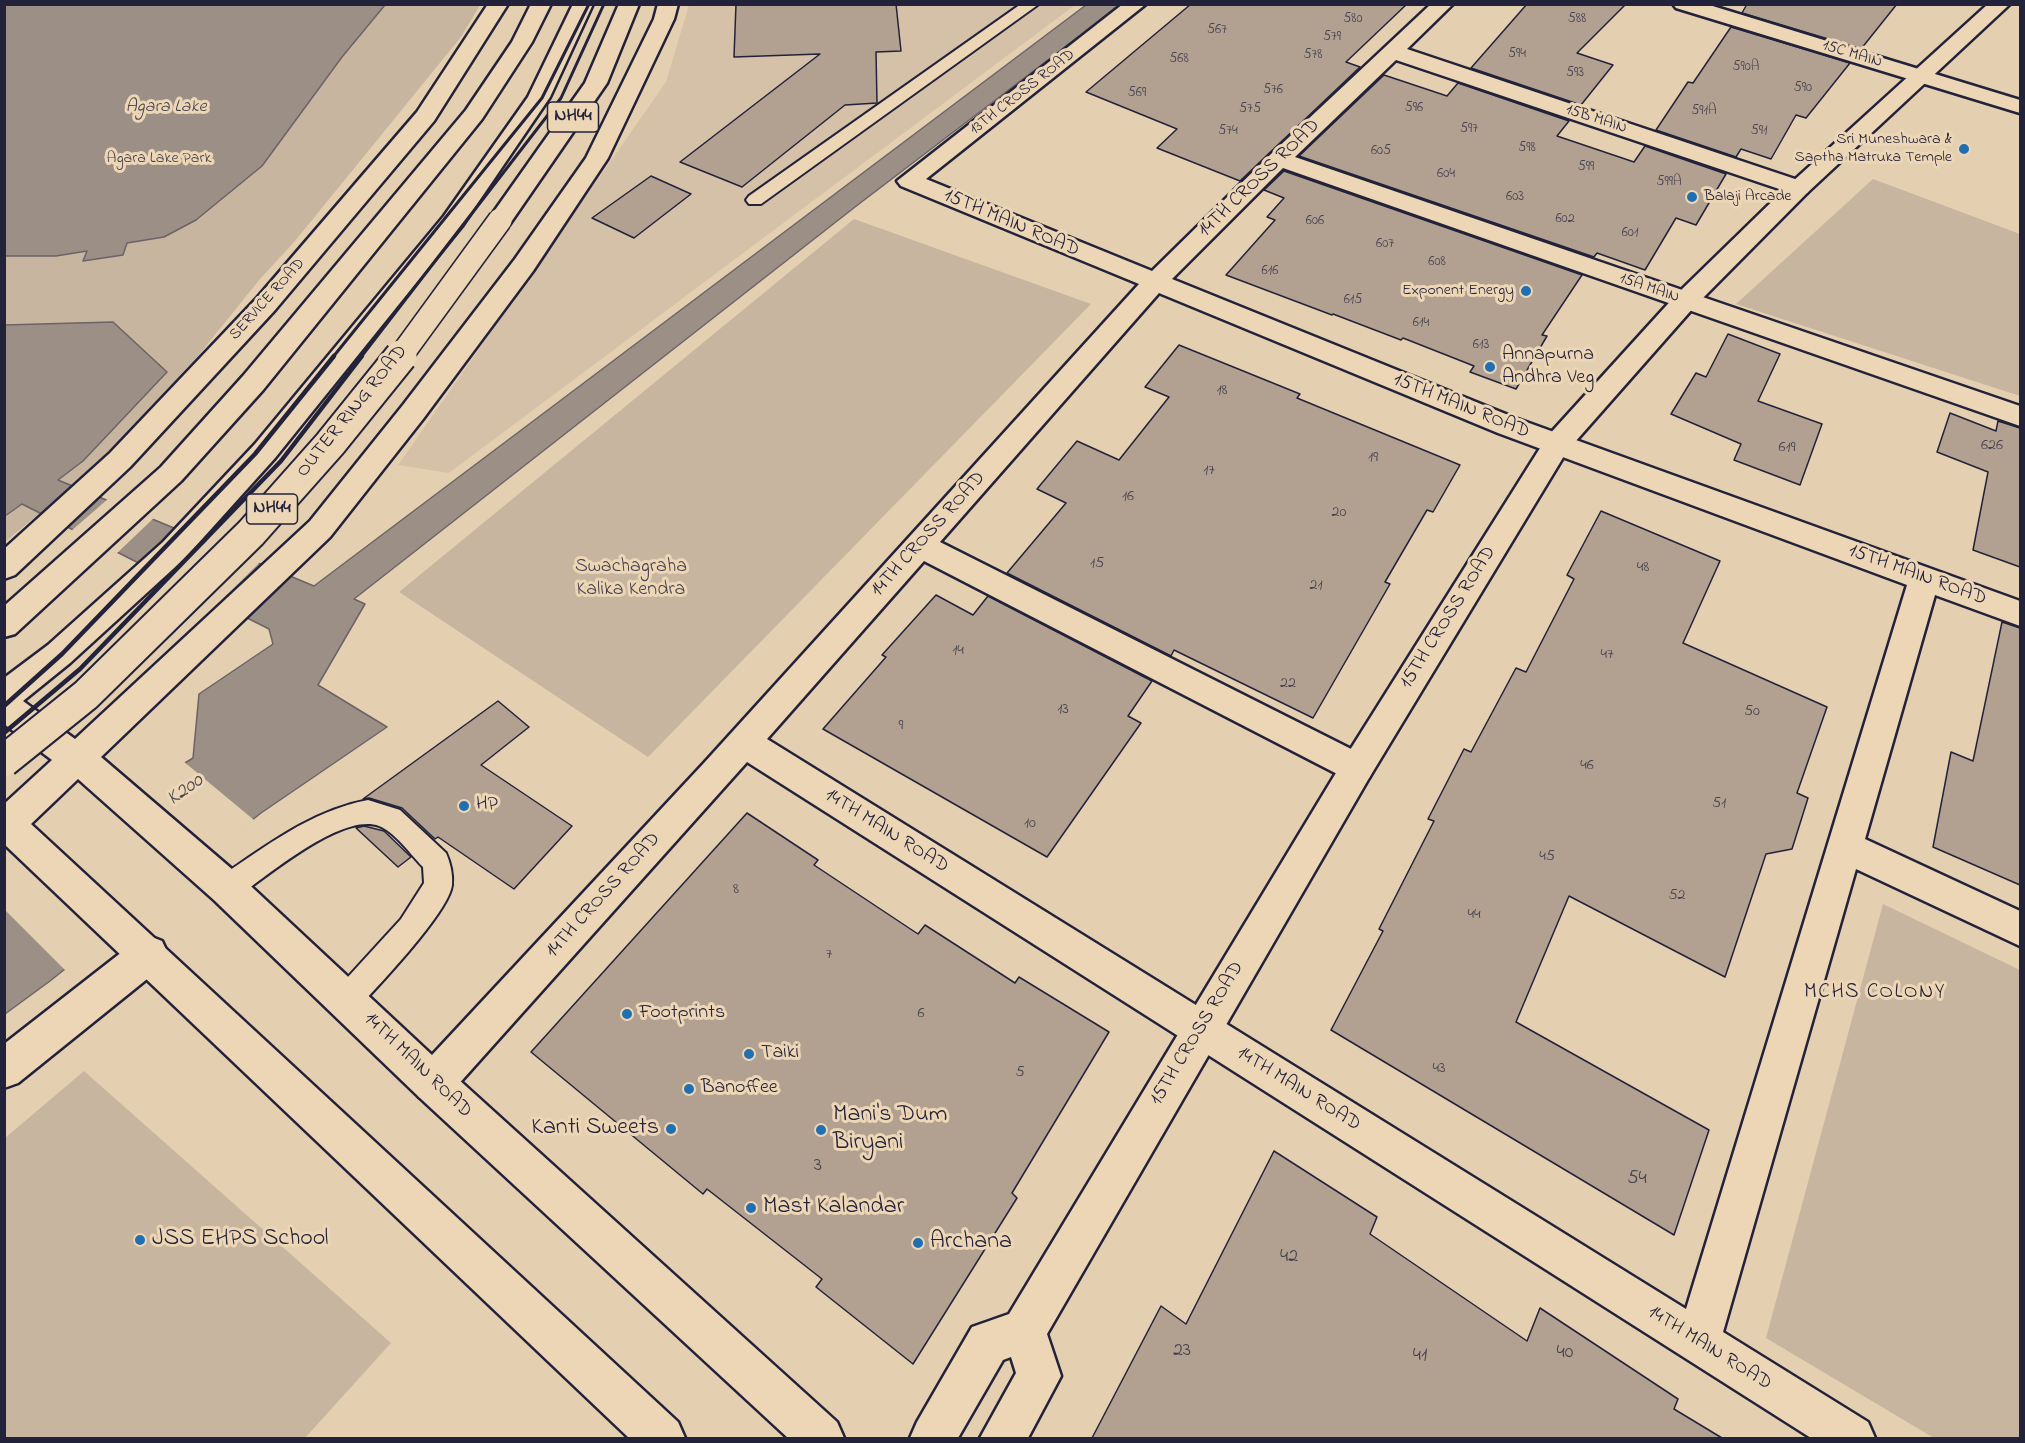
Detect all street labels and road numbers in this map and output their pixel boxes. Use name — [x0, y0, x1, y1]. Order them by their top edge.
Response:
street label: 15C MAIN — [1820, 37, 1884, 73]
street label: 13TH CROSS ROAD — [967, 46, 1079, 140]
street label: 15B MAIN — [1563, 101, 1629, 139]
road number: NH44 — [548, 102, 598, 132]
street label: 14TH CROSS ROAD — [1194, 115, 1326, 243]
street label: 15TH MAIN ROAD — [940, 185, 1082, 263]
street label: SERVICE ROAD — [226, 255, 310, 345]
street label: 15A MAIN — [1616, 270, 1682, 308]
street label: OUTER RING ROAD — [292, 341, 414, 483]
street label: 15TH MAIN ROAD — [1389, 369, 1533, 445]
street label: 14TH CROSS ROAD — [867, 467, 991, 603]
road number: NH44 — [246, 494, 298, 524]
street label: 15TH MAIN ROAD — [1845, 540, 1989, 612]
street label: 15TH CROSS ROAD — [1396, 542, 1502, 694]
street label: 14TH MAIN ROAD — [820, 784, 952, 880]
street label: 14TH CROSS ROAD — [542, 828, 666, 964]
street label: 15TH CROSS ROAD — [1146, 958, 1250, 1110]
street label: 14TH MAIN ROAD — [358, 1008, 476, 1124]
street label: 14TH MAIN ROAD — [1232, 1042, 1364, 1138]
street label: 14TH MAIN ROAD — [1643, 1301, 1775, 1397]

